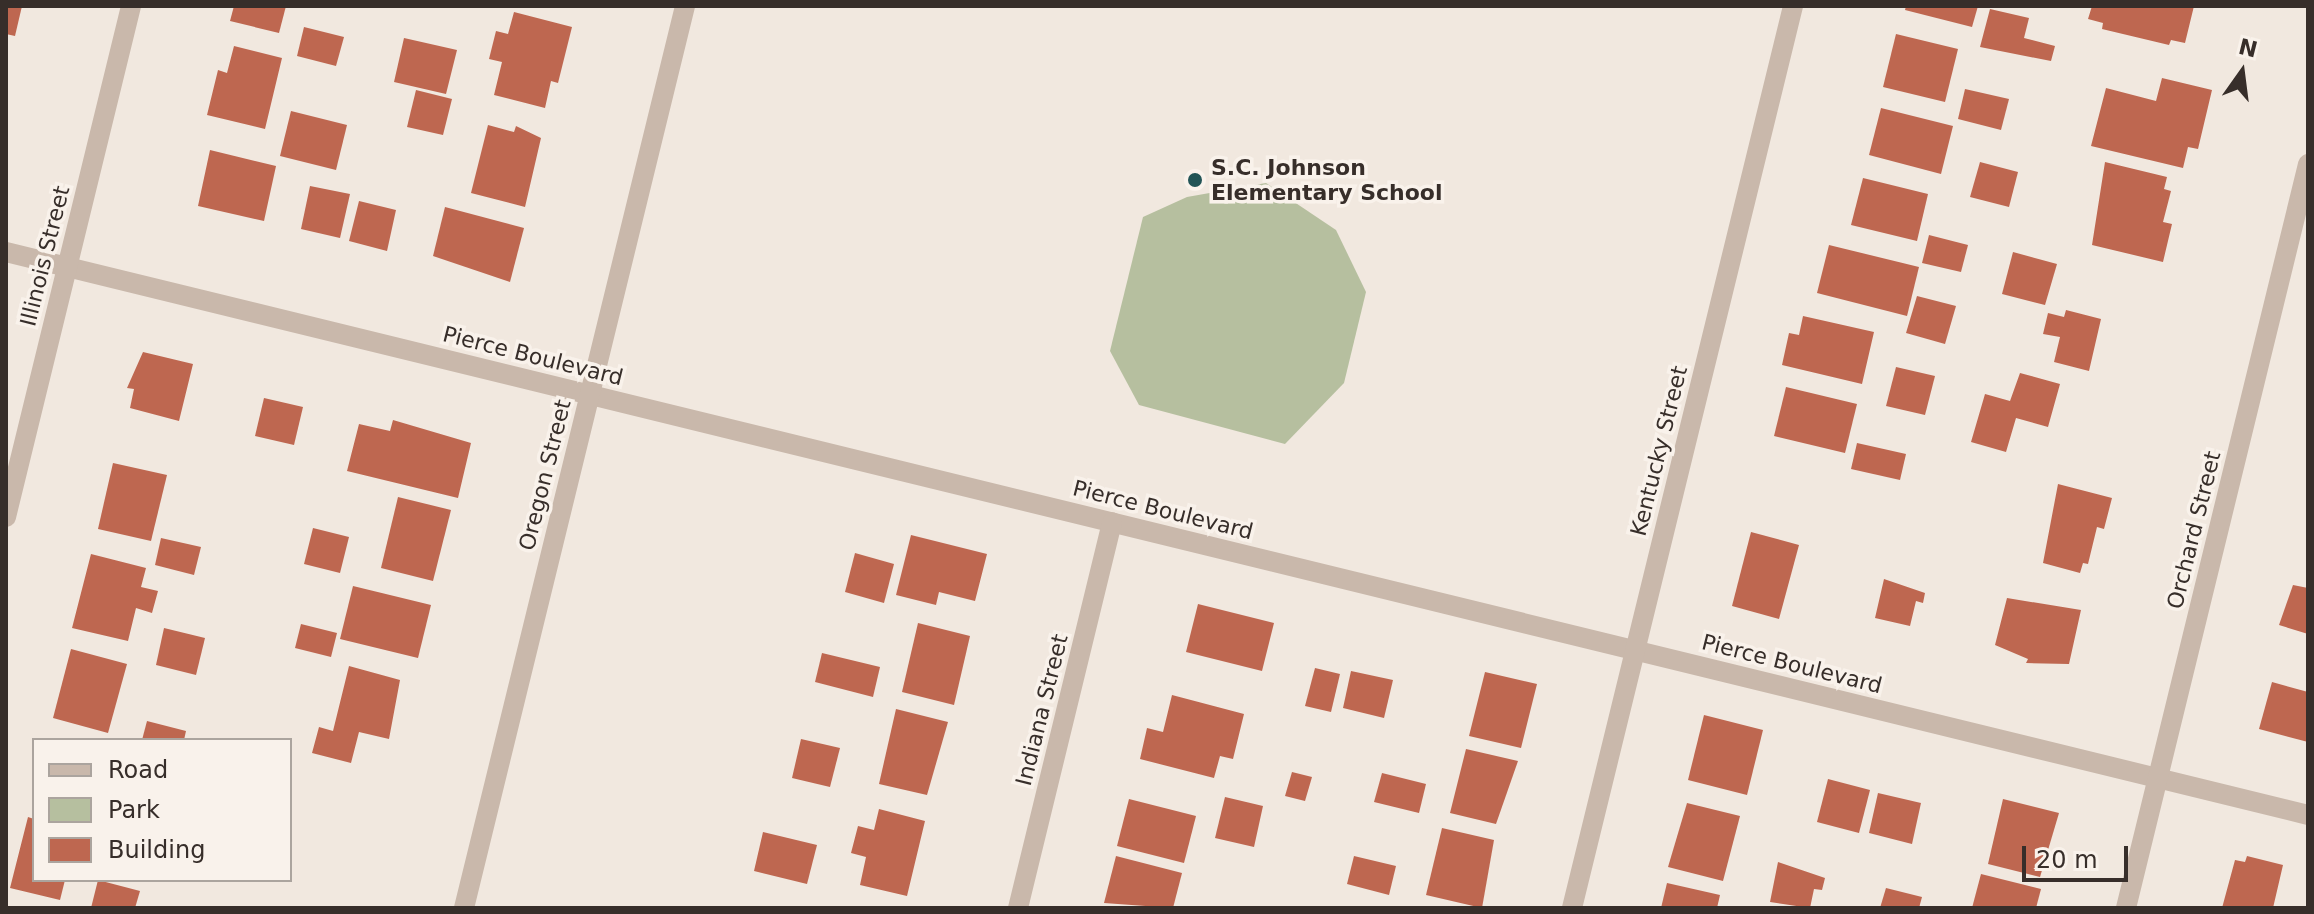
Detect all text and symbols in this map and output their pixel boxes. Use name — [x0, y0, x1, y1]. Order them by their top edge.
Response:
north arrow — [2202, 32, 2282, 112]
text: N — [2236, 34, 2260, 63]
place label: S.C. Johnson Elementary School — [1211, 154, 1443, 206]
marker: S.C. Johnson Elementary School — [1186, 171, 1204, 189]
street label: Illinois Street — [15, 183, 75, 329]
street label: Pierce Boulevard — [440, 321, 626, 391]
street label: Kentucky Street — [1625, 363, 1693, 539]
street label: Oregon Street — [513, 397, 577, 553]
street label: Orchard Street — [2162, 448, 2226, 612]
street label: Pierce Boulevard — [1070, 475, 1256, 545]
street label: Pierce Boulevard — [1699, 629, 1885, 699]
street label: Indiana Street — [1010, 631, 1074, 789]
legend — [32, 738, 292, 882]
text: Road — [108, 756, 168, 784]
text: Park — [108, 796, 160, 824]
scale bar — [2026, 830, 2132, 880]
text: Building — [108, 836, 205, 864]
text: 20 m — [2036, 846, 2098, 874]

